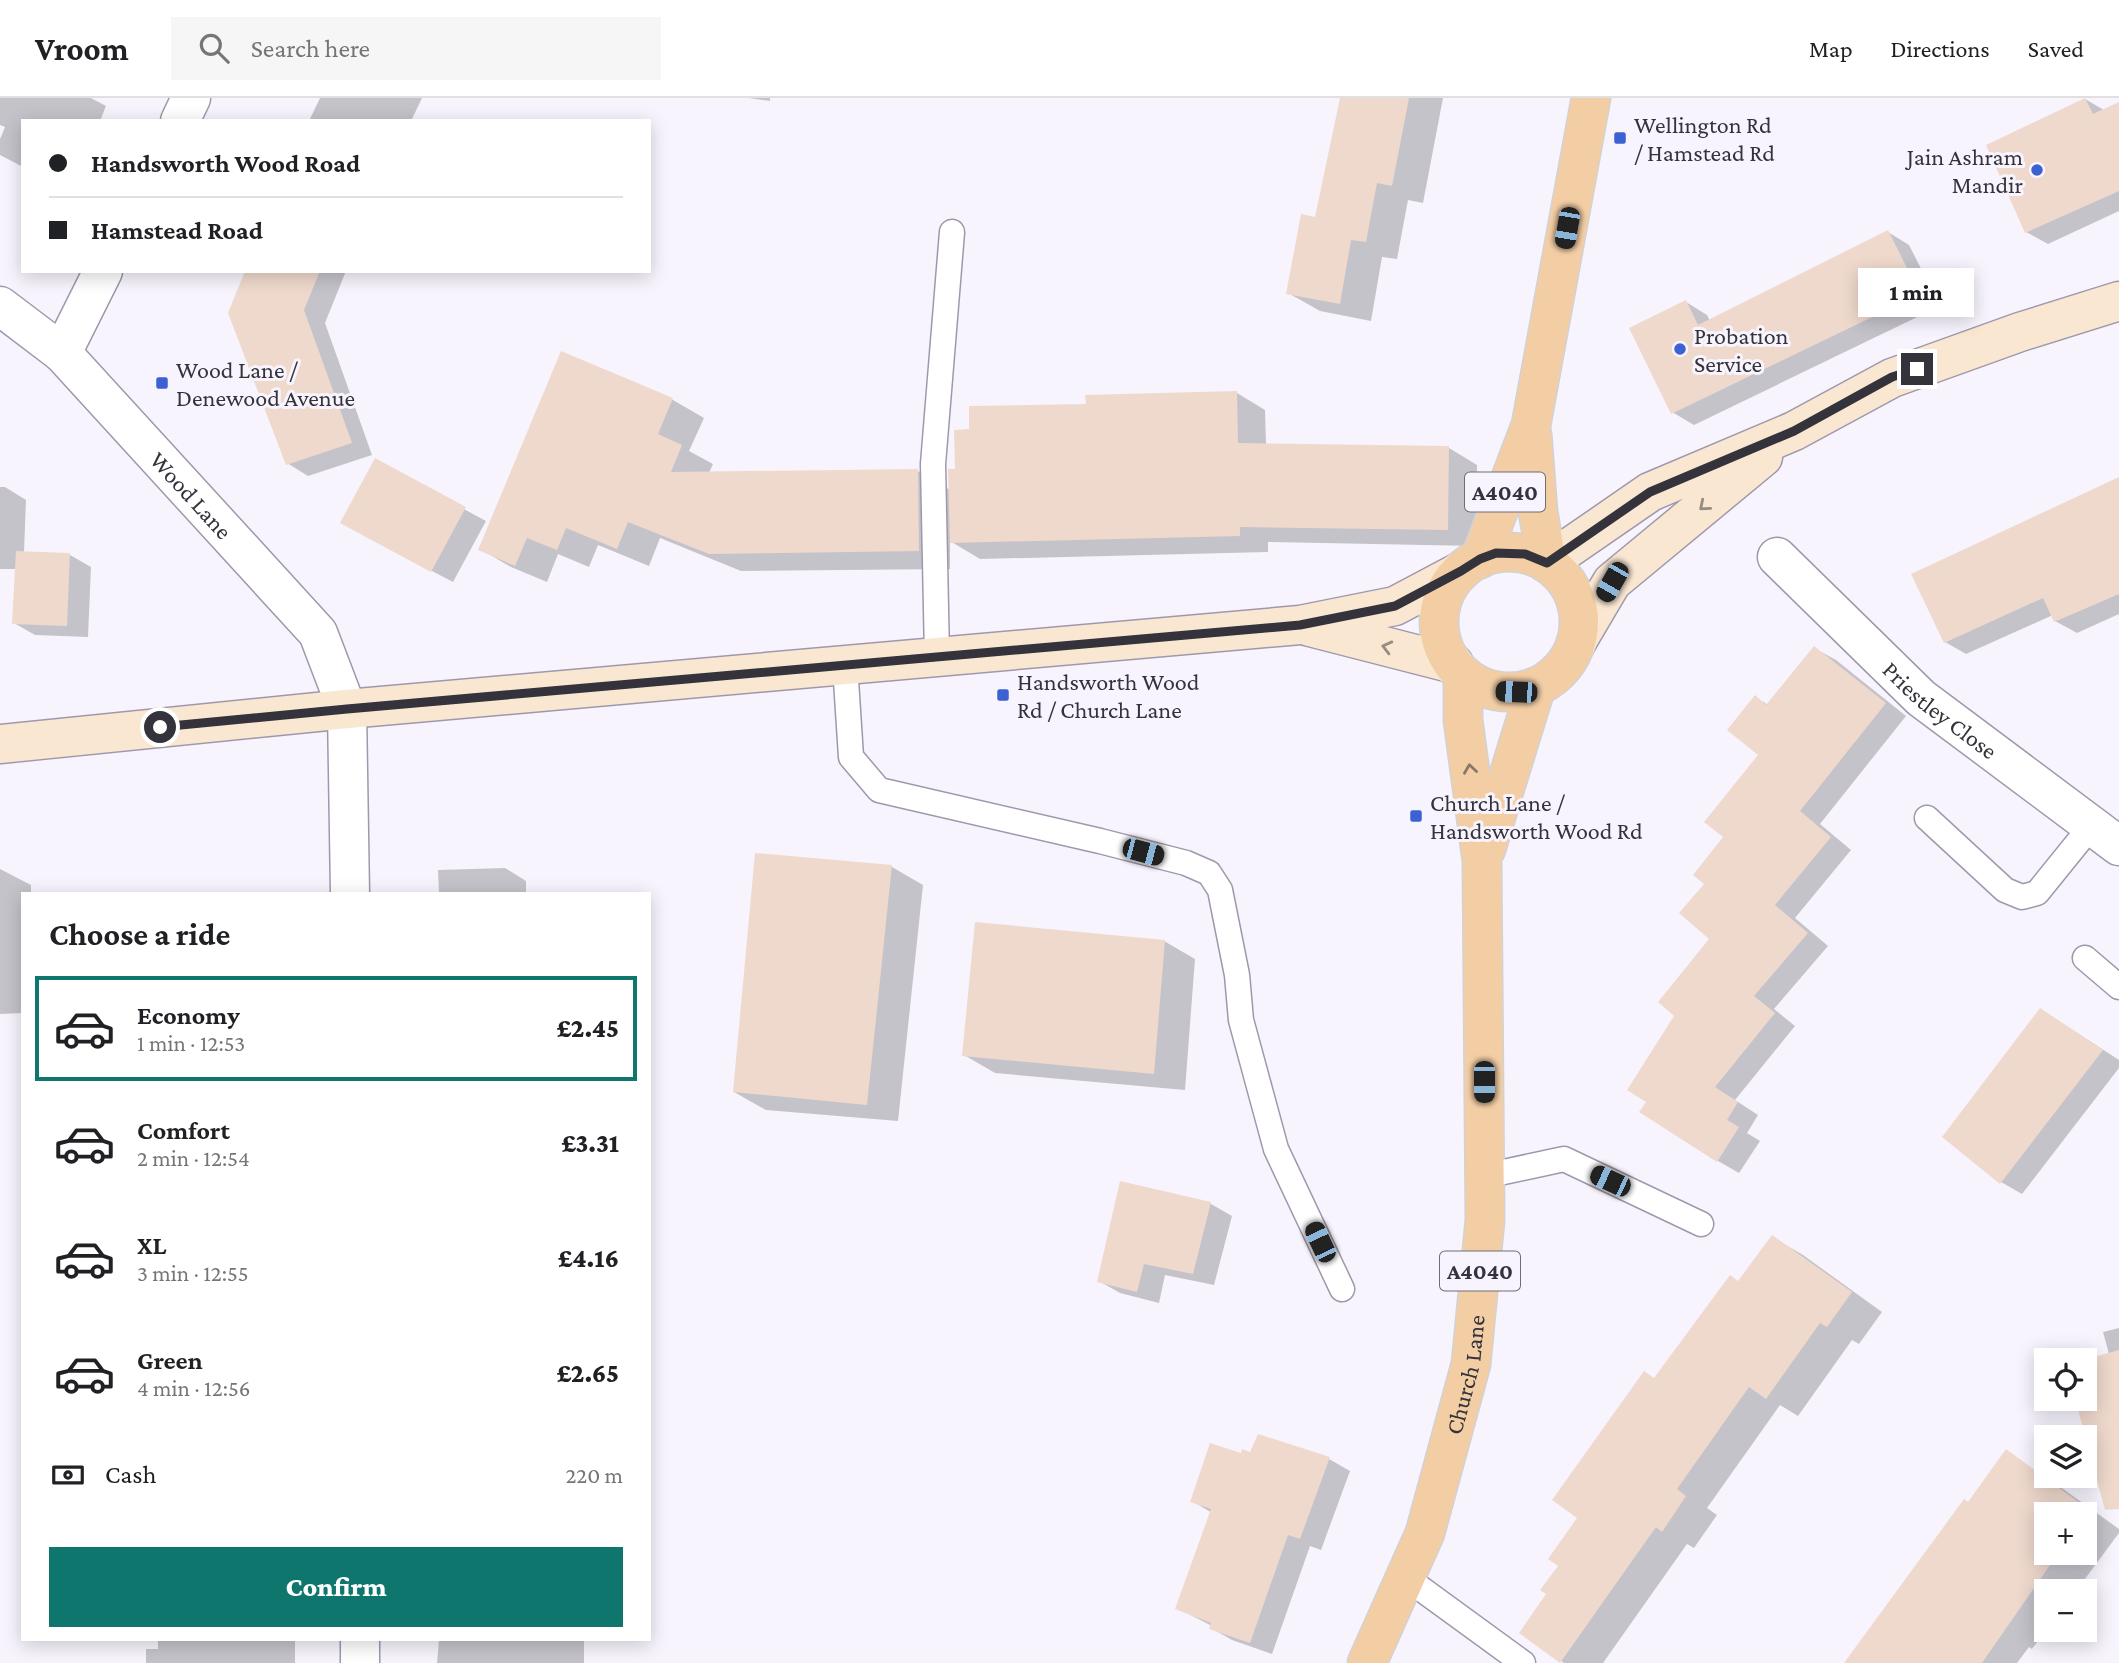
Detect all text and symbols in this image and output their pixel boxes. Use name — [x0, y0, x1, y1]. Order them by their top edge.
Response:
search box — [171, 17, 661, 80]
icon: search — [195, 29, 233, 67]
text: Vroom — [35, 30, 129, 67]
text: Search here — [251, 34, 370, 63]
text: Map — [1809, 35, 1853, 62]
text: Directions — [1891, 35, 1990, 62]
text: Saved — [2028, 35, 2084, 62]
place label: Wellington Rd / Hamstead Rd — [1634, 111, 1775, 166]
marker: Wellington Rd / Hamstead Rd — [1612, 130, 1628, 146]
place label: Jain Ashram Mandir — [1905, 143, 2023, 198]
text: Handsworth Wood Road — [91, 149, 360, 178]
marker: Jain Ashram Mandir — [2029, 162, 2045, 178]
car — [1554, 205, 1581, 251]
text: Hamstead Road — [91, 216, 263, 245]
callout: 1 min — [1859, 268, 1975, 316]
text: 1 min — [1889, 279, 1943, 305]
place label: Probation Service — [1694, 322, 1789, 377]
marker: Probation Service — [1672, 341, 1688, 357]
route end — [1901, 353, 1933, 385]
place label: Wood Lane / Denewood Avenue — [176, 356, 355, 411]
marker: Wood Lane / Denewood Avenue — [154, 375, 170, 391]
street label: Wood Lane — [145, 446, 238, 544]
road number: A4040 — [1465, 472, 1545, 512]
one-way arrow — [1699, 498, 1712, 510]
car — [1593, 559, 1632, 605]
one-way arrow — [1382, 641, 1394, 655]
street label: Priestley Close — [1878, 655, 2003, 764]
place label: Handsworth Wood Rd / Church Lane — [1017, 668, 1200, 723]
car — [1495, 681, 1538, 703]
marker: Handsworth Wood Rd / Church Lane — [995, 687, 1011, 703]
route start — [144, 711, 176, 743]
one-way arrow — [1463, 763, 1478, 775]
place label: Church Lane / Handsworth Wood Rd — [1430, 789, 1643, 844]
marker: Church Lane / Handsworth Wood Rd — [1408, 808, 1424, 824]
car — [1120, 836, 1167, 868]
text: Choose a ride — [49, 916, 230, 952]
icon: car — [53, 997, 116, 1060]
text: Economy — [137, 1001, 240, 1030]
text: £2.45 — [557, 1014, 619, 1043]
text: 1 min · 12:53 — [137, 1030, 245, 1056]
car — [1474, 1061, 1495, 1103]
icon: car — [53, 1112, 116, 1175]
text: Comfort — [137, 1116, 230, 1145]
text: £3.31 — [561, 1129, 619, 1158]
text: 2 min · 12:54 — [137, 1145, 250, 1171]
car — [1587, 1163, 1634, 1199]
car — [1302, 1219, 1339, 1265]
icon: car — [53, 1227, 116, 1290]
text: XL — [137, 1231, 166, 1260]
text: £4.16 — [558, 1244, 619, 1273]
road number: A4040 — [1440, 1252, 1520, 1290]
text: 3 min · 12:55 — [137, 1260, 249, 1286]
street label: Church Lane — [1439, 1314, 1489, 1437]
icon: car — [53, 1342, 116, 1405]
text: Green — [137, 1346, 203, 1375]
map controls — [2034, 1348, 2097, 1642]
button: locate — [2034, 1348, 2097, 1411]
text: £2.65 — [556, 1359, 619, 1388]
text: 4 min · 12:56 — [137, 1375, 250, 1401]
button: layers — [2034, 1425, 2097, 1488]
icon: cash — [49, 1456, 87, 1494]
text: Cash — [105, 1460, 156, 1489]
text: 220 m — [565, 1462, 623, 1488]
button: + — [2034, 1502, 2097, 1565]
button: Confirm — [49, 1547, 623, 1627]
button: − — [2034, 1579, 2097, 1642]

